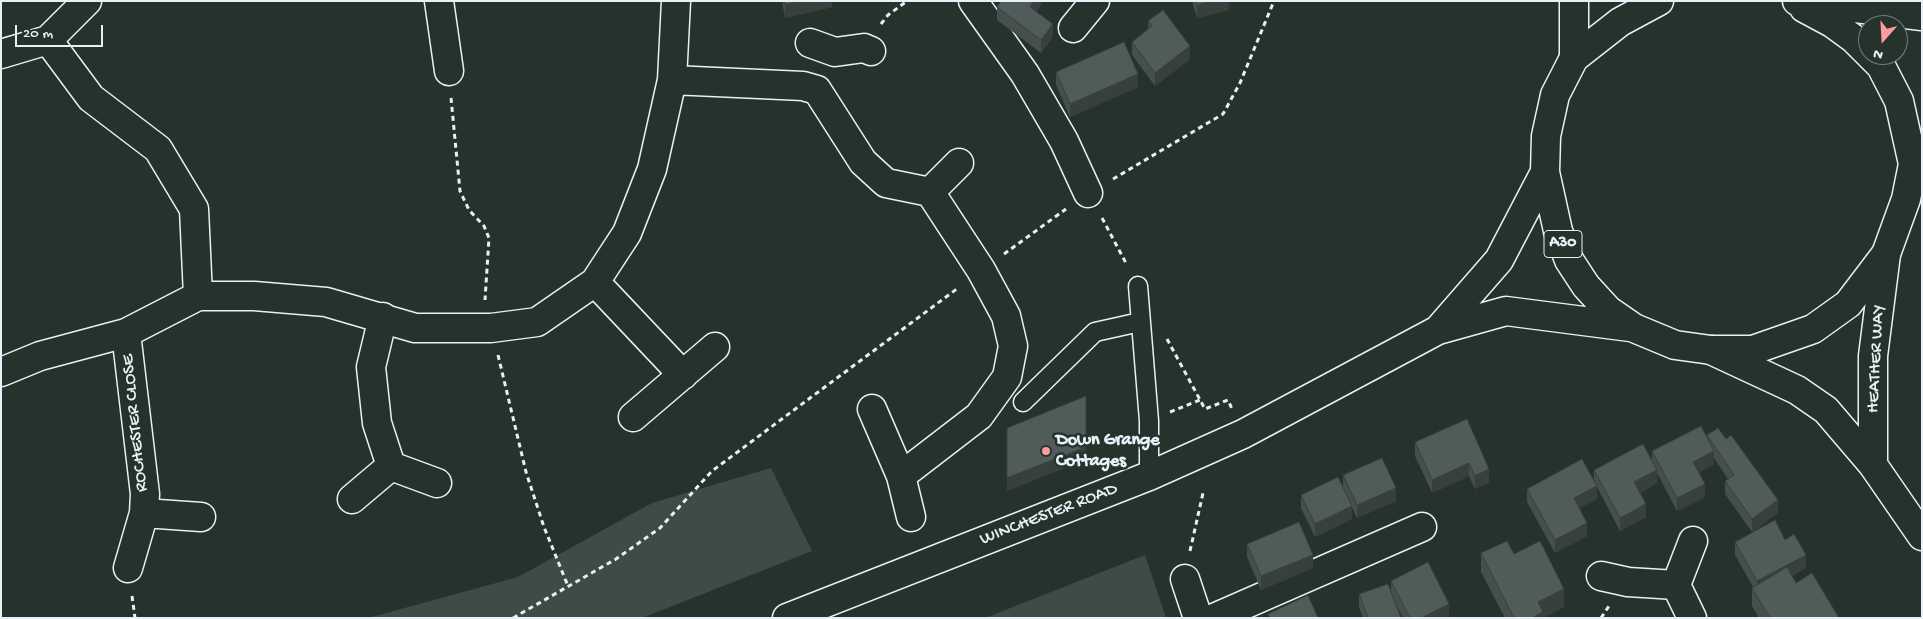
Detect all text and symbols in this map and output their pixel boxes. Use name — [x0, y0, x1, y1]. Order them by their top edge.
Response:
scale bar — [18, 15, 105, 47]
north arrow — [1858, 15, 1908, 65]
text: 20 m — [23, 25, 53, 43]
text: N — [1871, 44, 1885, 63]
road number: A30 — [1544, 230, 1582, 258]
street label: HEATHER WAY — [1863, 304, 1891, 414]
street label: ROCHESTER CLOSE — [118, 353, 154, 493]
place label: Down Grange Cottages — [1056, 430, 1160, 472]
marker: Down Grange Cottages — [1040, 445, 1052, 457]
street label: WINCHESTER ROAD — [977, 479, 1121, 551]

